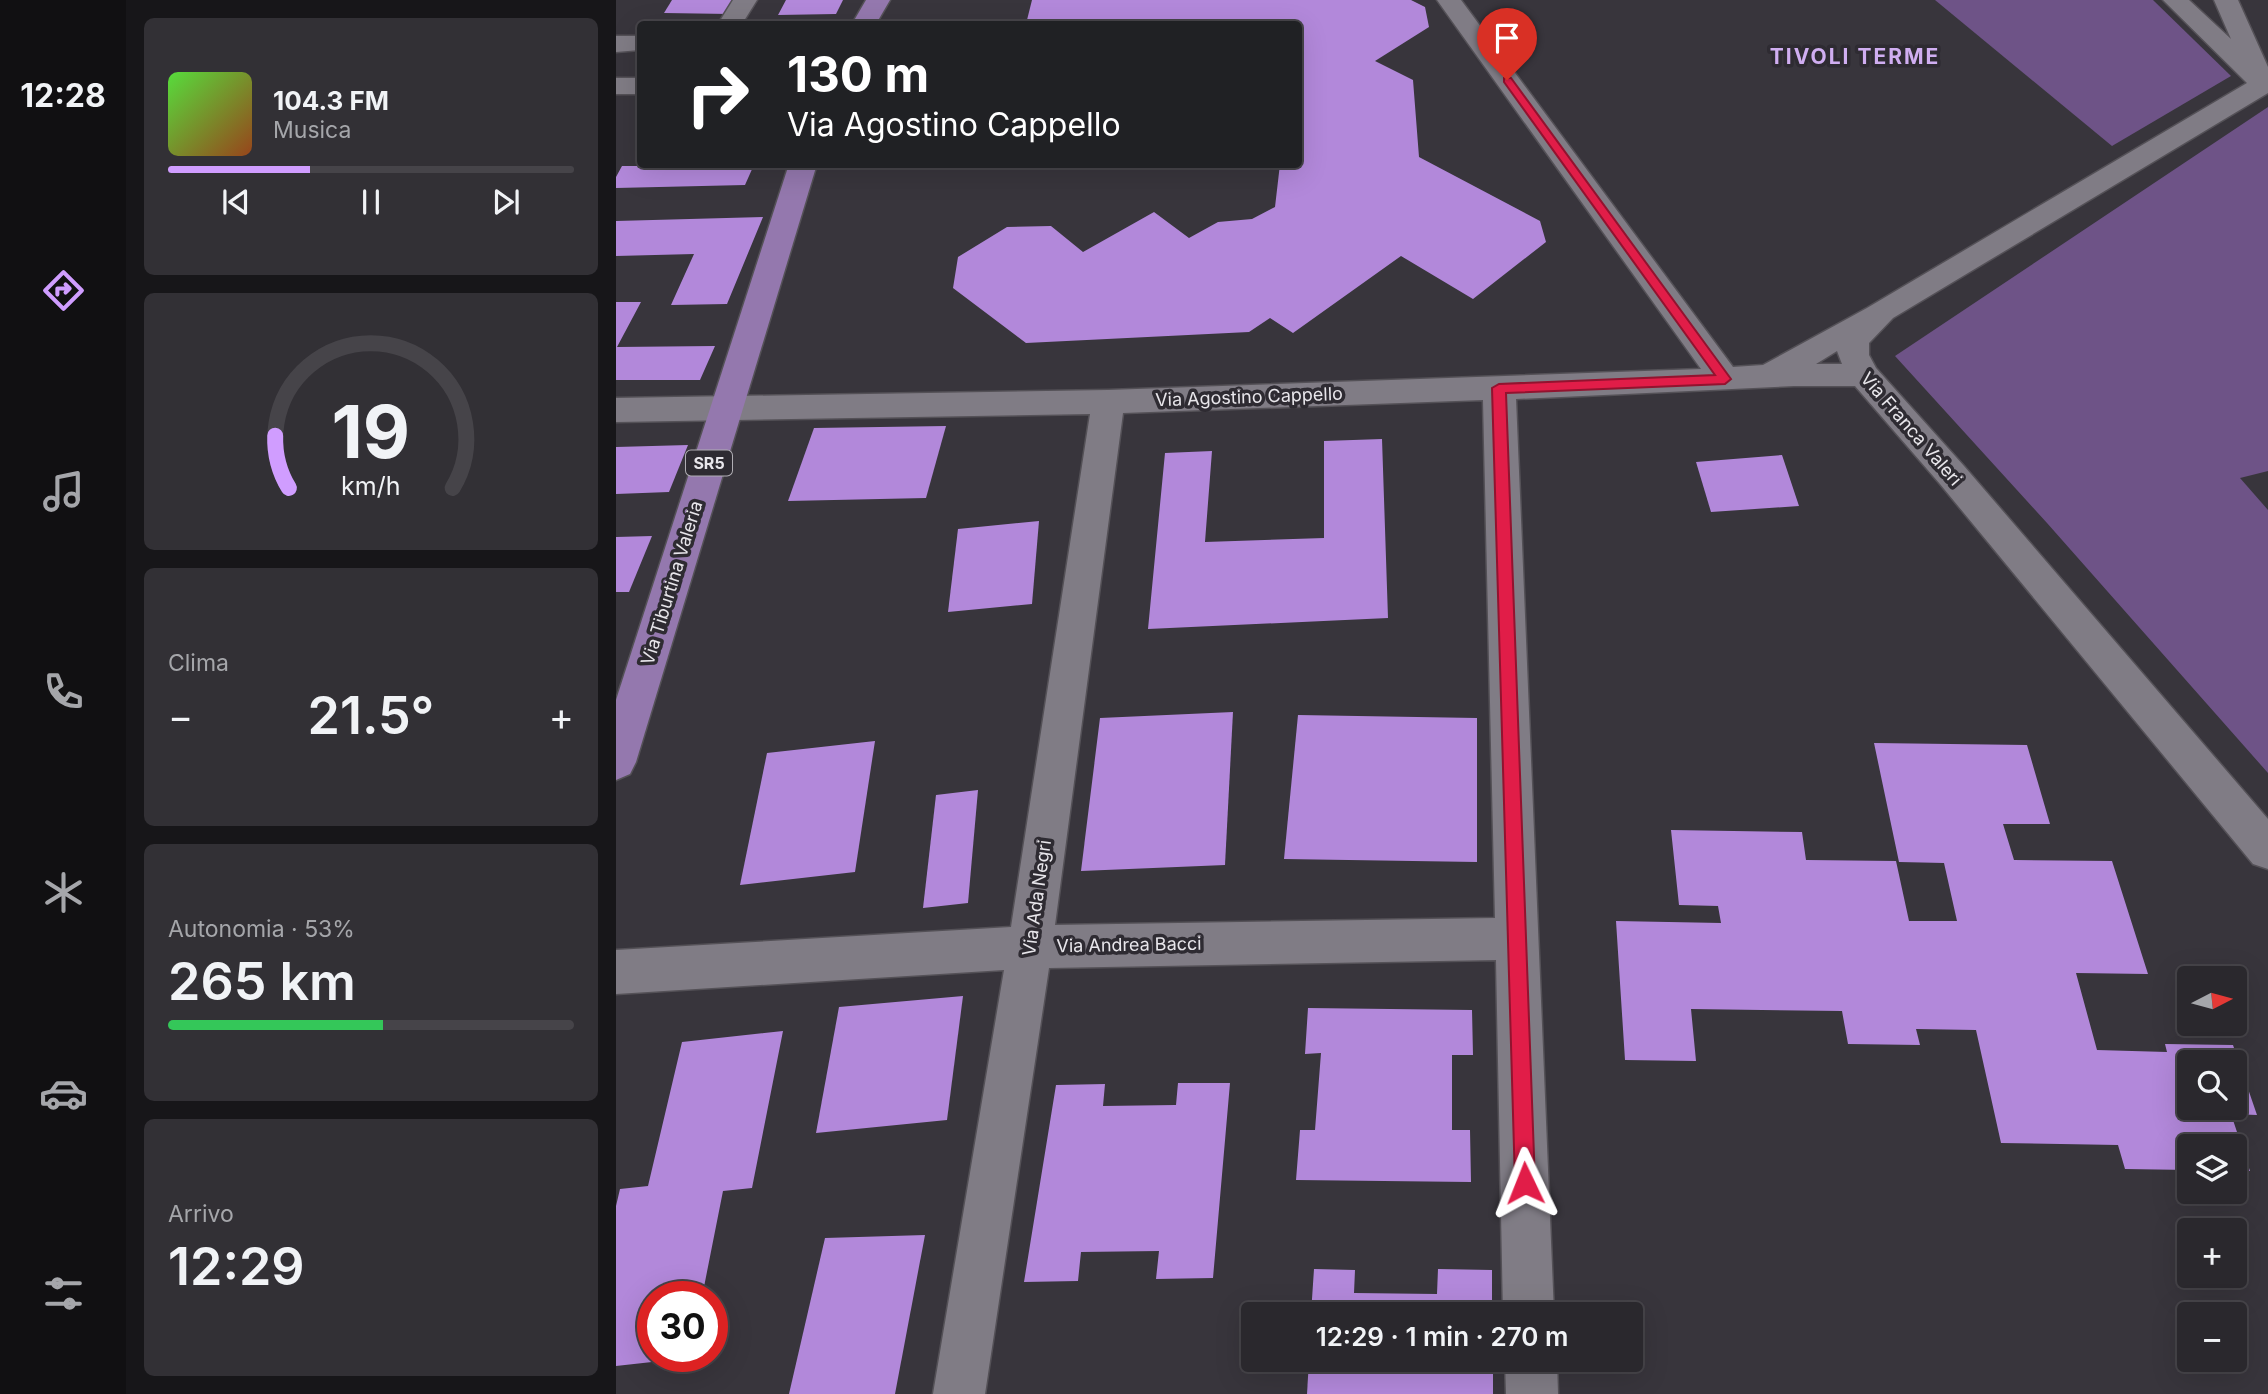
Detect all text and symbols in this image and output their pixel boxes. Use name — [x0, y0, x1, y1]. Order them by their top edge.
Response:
pin — [1477, 8, 1537, 80]
icon: arrive — [1488, 19, 1526, 57]
district label: TIVOLI TERME — [1770, 44, 1940, 69]
text: 130 m — [787, 45, 929, 104]
icon: right — [672, 49, 763, 140]
text: 12:28 — [20, 76, 106, 115]
text: 104.3 FM — [273, 85, 389, 116]
text: Via Agostino Cappello — [787, 105, 1121, 144]
text: Musica — [273, 116, 351, 144]
icon: previous — [217, 183, 255, 221]
icon: pause — [352, 183, 390, 221]
icon: next — [487, 183, 525, 221]
icon: directions — [39, 266, 88, 315]
street label: Via Franca Valeri — [1857, 368, 1966, 490]
street label: Via Agostino Cappello — [1155, 383, 1343, 410]
text: 19 — [332, 387, 410, 476]
road number: SR5 — [686, 450, 732, 476]
icon: music — [39, 467, 88, 516]
text: km/h — [341, 471, 401, 501]
street label: Via Tiburtina Valeria — [637, 498, 707, 668]
text: Clima — [168, 649, 229, 677]
icon: phone — [39, 667, 88, 716]
text: 21.5° — [308, 684, 434, 747]
text: − — [168, 693, 193, 739]
text: + — [549, 693, 574, 739]
street label: Via Ada Negri — [1018, 838, 1055, 957]
icon: climate — [39, 868, 88, 917]
text: Autonomia · 53% — [168, 915, 355, 943]
street label: Via Andrea Bacci — [1056, 933, 1202, 956]
text: 265 km — [168, 950, 356, 1013]
north arrow — [2177, 966, 2247, 1036]
map controls — [2177, 966, 2247, 1372]
button: search — [2177, 1050, 2247, 1120]
icon: car — [39, 1069, 88, 1118]
button: layers — [2177, 1134, 2247, 1204]
position arrow — [1488, 1146, 1562, 1220]
text: Arrivo — [168, 1200, 234, 1228]
button: + — [2177, 1218, 2247, 1288]
text: 12:29 — [168, 1235, 305, 1298]
icon: filters — [39, 1269, 88, 1318]
speed limit sign: 30 — [637, 1281, 728, 1372]
button: − — [2177, 1302, 2247, 1372]
text: 12:29 · 1 min · 270 m — [1316, 1321, 1568, 1352]

